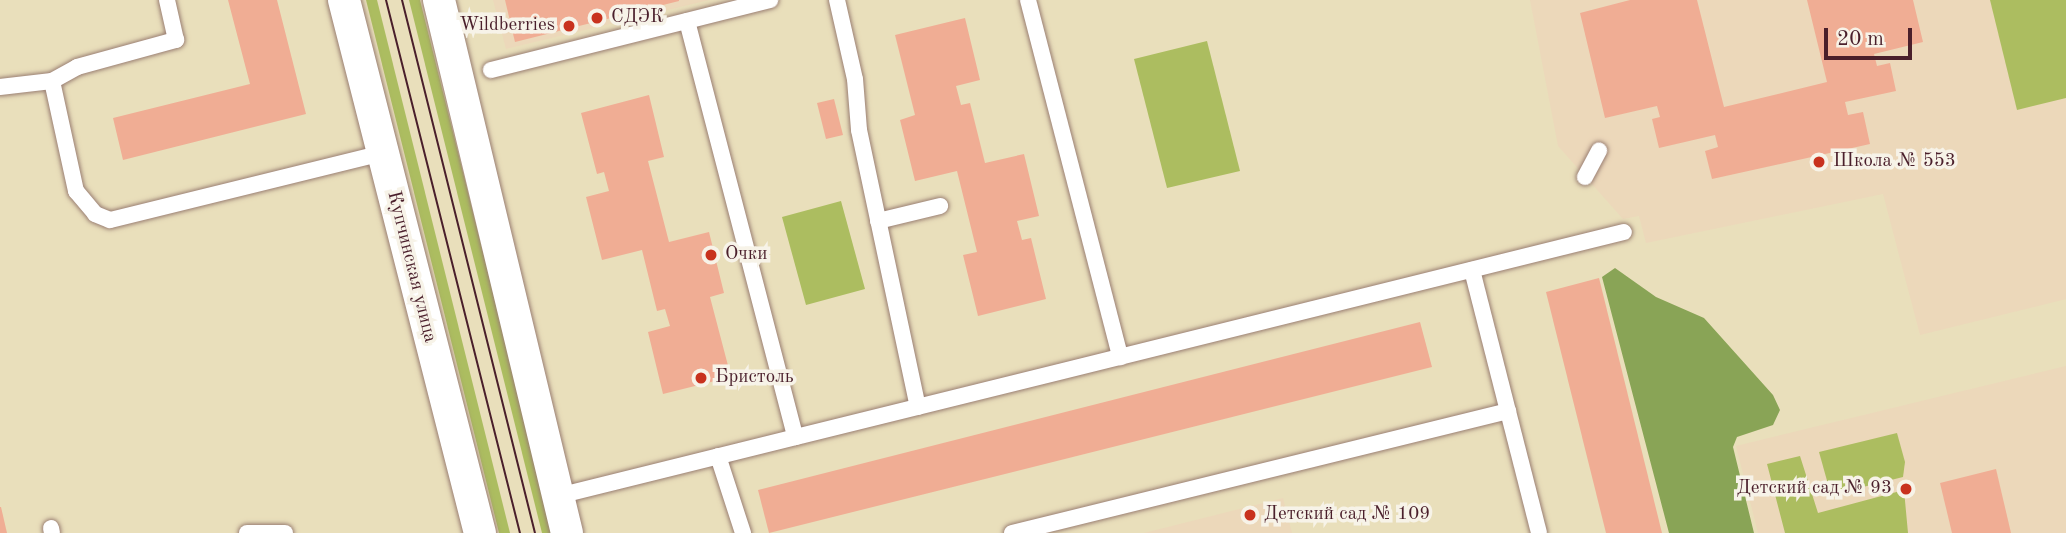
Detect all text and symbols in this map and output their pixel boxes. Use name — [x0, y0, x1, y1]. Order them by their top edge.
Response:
place label: СДЭК — [611, 7, 664, 29]
marker: СДЭК — [589, 10, 605, 26]
scale bar — [1828, 14, 1916, 58]
place label: Wildberries — [459, 15, 555, 37]
marker: Wildberries — [561, 18, 577, 34]
text: 20 m — [1837, 29, 1884, 50]
place label: Школа № 553 — [1833, 151, 1956, 173]
marker: Школа № 553 — [1811, 154, 1827, 170]
street label: Купчинская улица — [381, 189, 441, 345]
place label: Очки — [725, 244, 768, 266]
marker: Очки — [703, 247, 719, 263]
place label: Бристоль — [715, 367, 794, 389]
marker: Бристоль — [693, 370, 709, 386]
place label: Детский сад № 93 — [1737, 478, 1892, 500]
marker: Детский сад № 93 — [1898, 481, 1914, 497]
place label: Детский сад № 109 — [1264, 504, 1430, 526]
marker: Детский сад № 109 — [1242, 507, 1258, 523]

